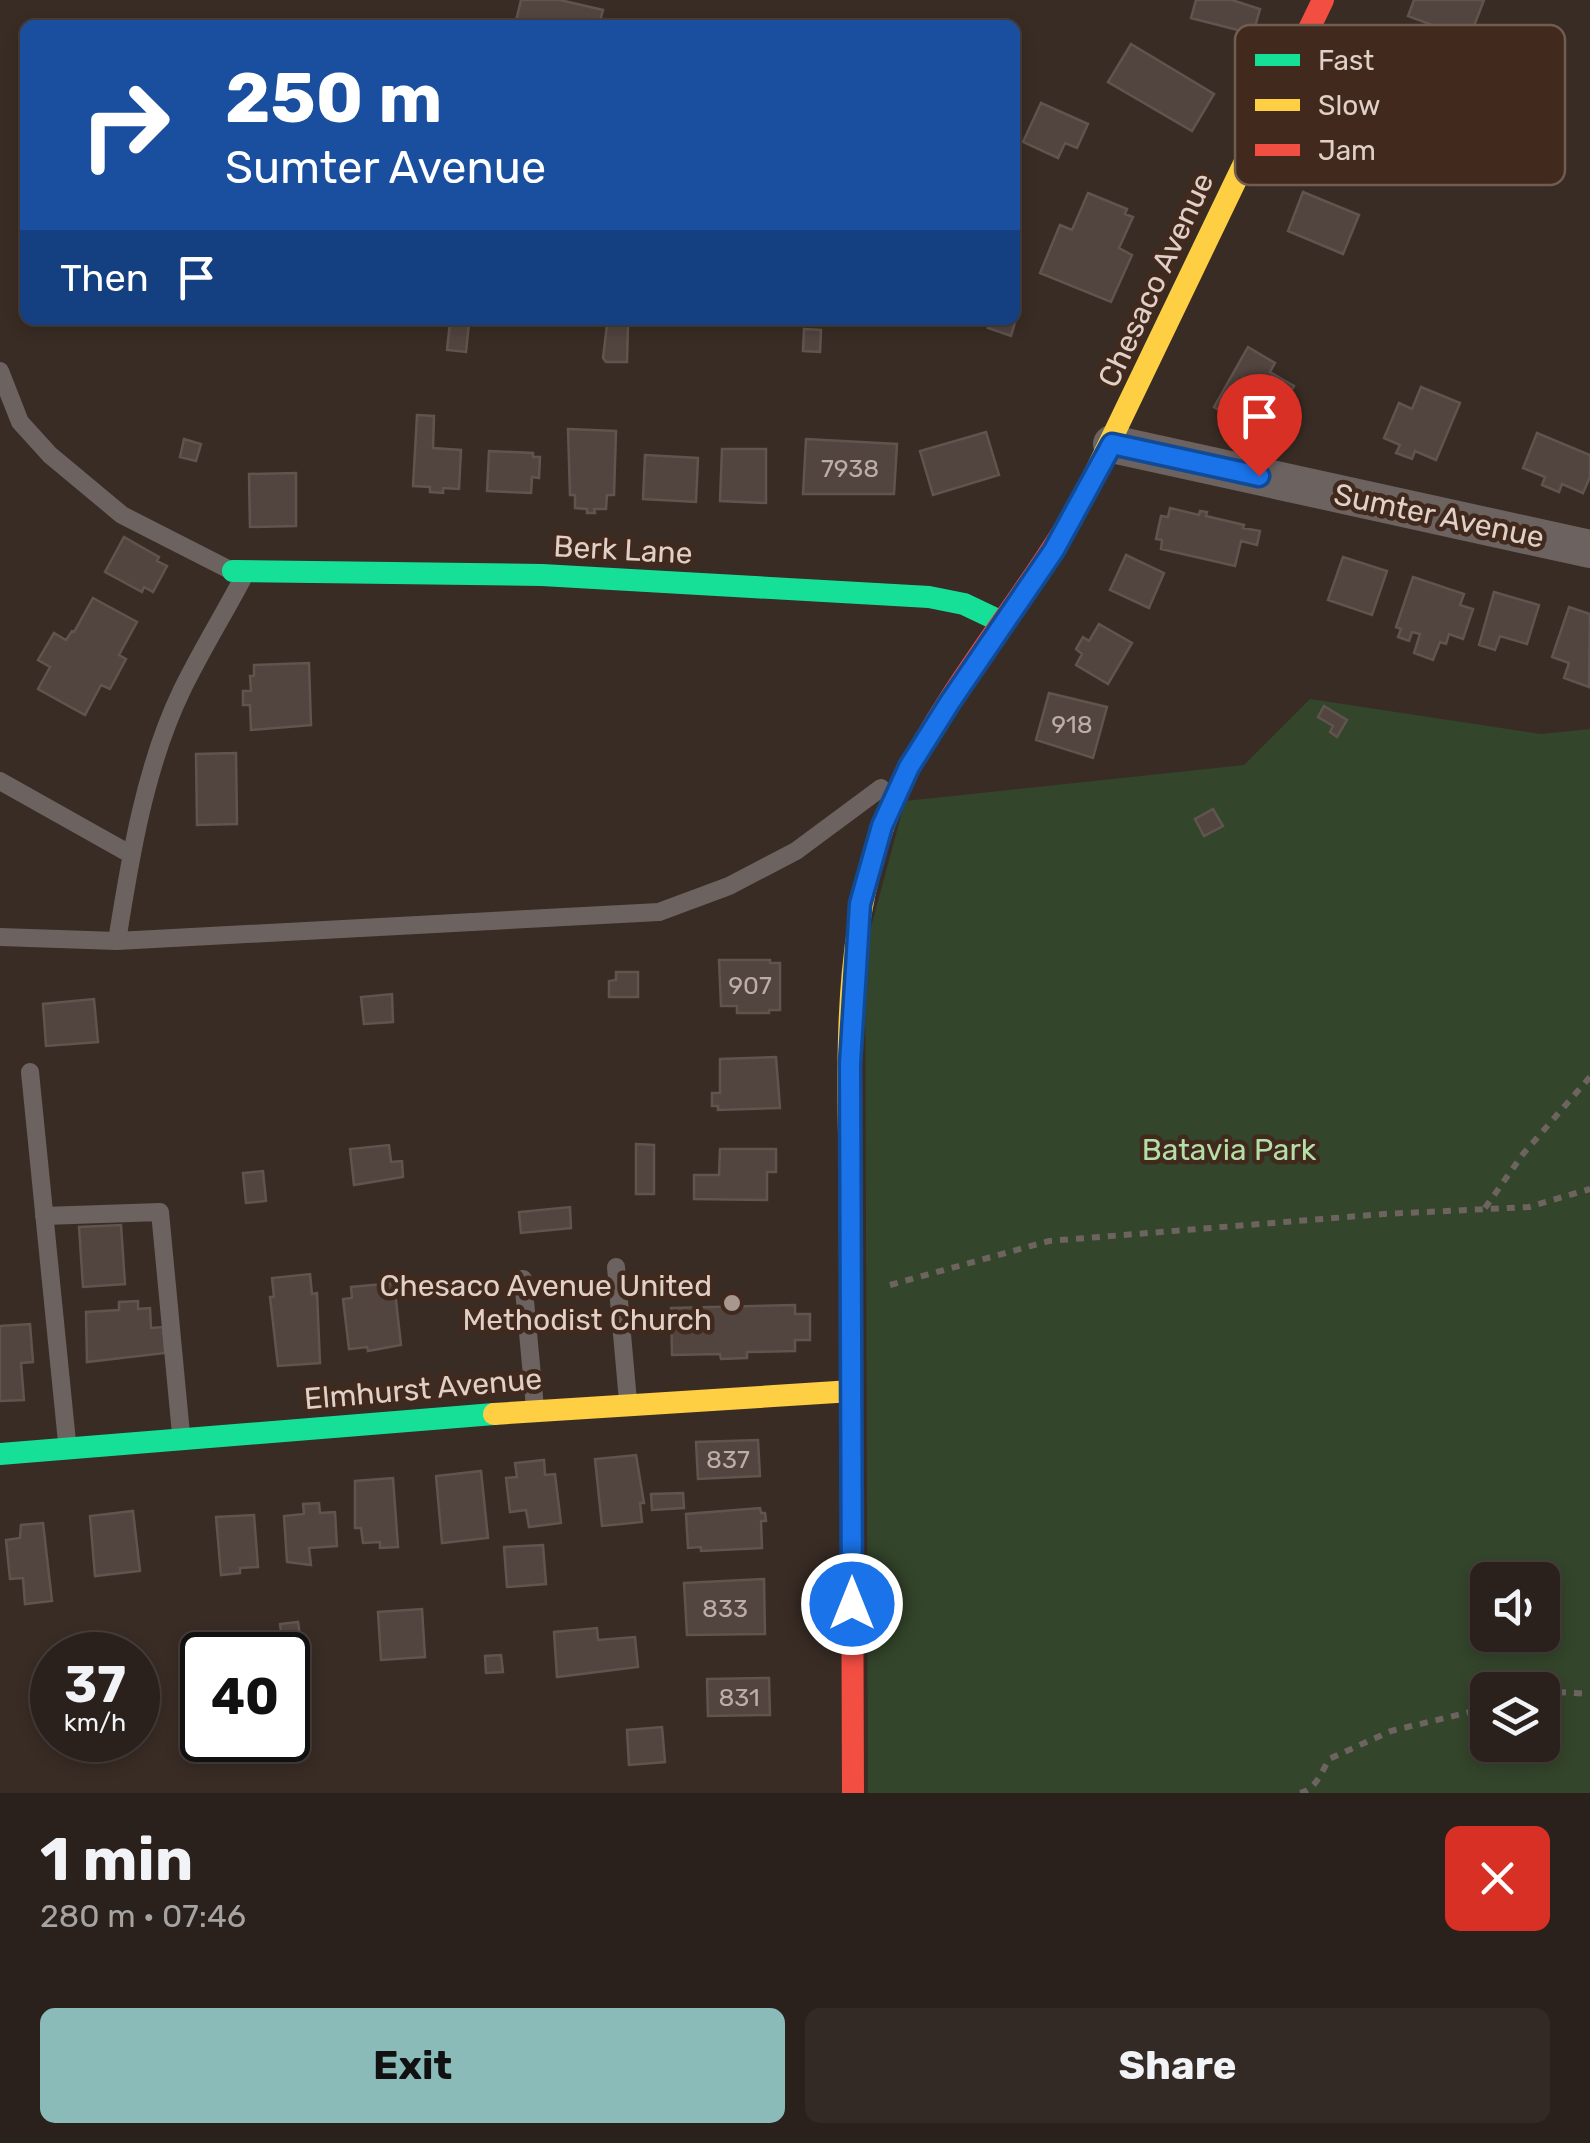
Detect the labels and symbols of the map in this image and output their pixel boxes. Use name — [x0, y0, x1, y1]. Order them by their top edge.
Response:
legend — [1235, 25, 1565, 185]
text: Fast — [1318, 44, 1374, 77]
text: Slow — [1318, 89, 1380, 122]
text: Jam — [1318, 134, 1376, 167]
street label: Chesaco Avenue — [1091, 167, 1221, 393]
pin — [1217, 374, 1302, 477]
house number: 7938 — [821, 454, 879, 483]
street label: Sumter Avenue — [1331, 476, 1547, 556]
street label: Berk Lane — [553, 528, 693, 572]
house number: 918 — [1051, 710, 1093, 739]
house number: 907 — [728, 971, 772, 1000]
park label: Batavia Park — [1142, 1132, 1317, 1168]
place label: Chesaco Avenue United Methodist Church — [379, 1268, 712, 1338]
marker: Chesaco Avenue United Methodist Church — [721, 1292, 743, 1314]
street label: Elmhurst Avenue — [303, 1361, 543, 1417]
house number: 837 — [706, 1445, 750, 1474]
position arrow — [800, 1552, 904, 1656]
house number: 833 — [702, 1594, 748, 1623]
speed limit sign: 40 — [180, 1632, 310, 1762]
house number: 831 — [718, 1683, 760, 1712]

